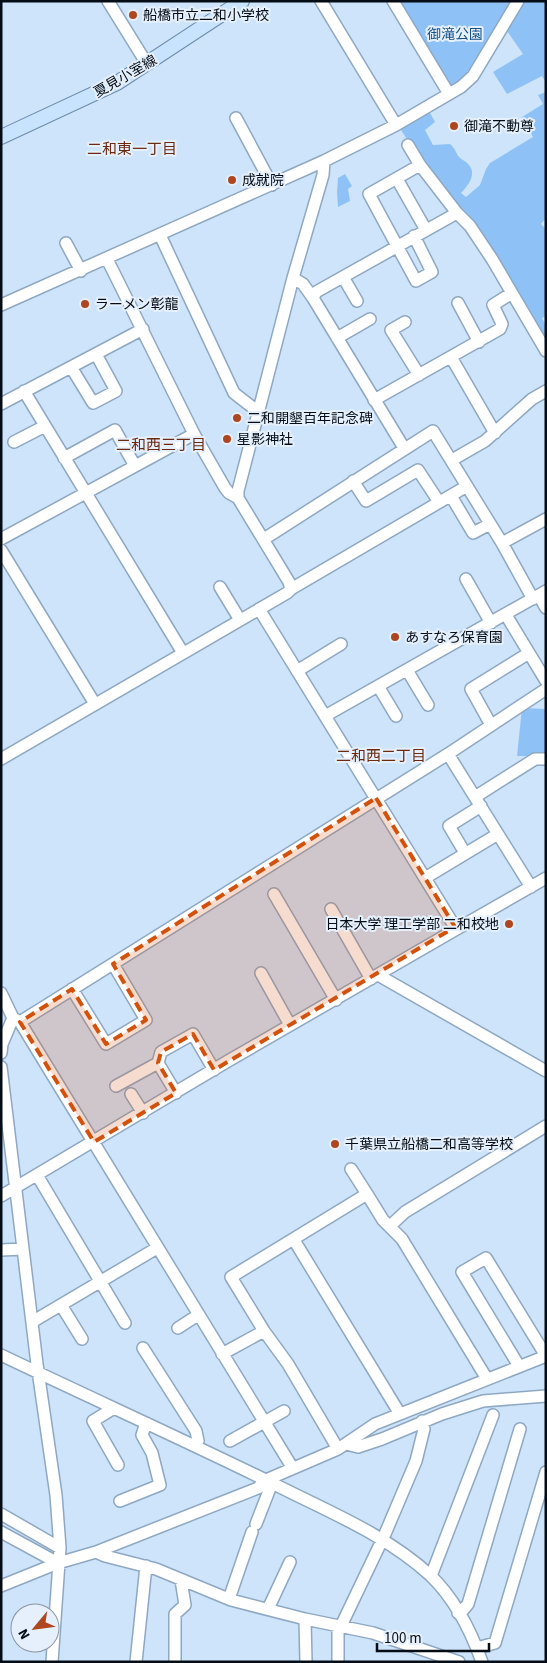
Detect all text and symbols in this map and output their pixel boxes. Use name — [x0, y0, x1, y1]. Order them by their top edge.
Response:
place label: 船橋市立二和小学校 — [143, 6, 269, 26]
marker: 船橋市立二和小学校 — [127, 9, 139, 21]
park label: 御滝公園 — [427, 25, 483, 45]
street label: 夏見小室線 — [90, 51, 161, 103]
place label: 御滝不動尊 — [464, 117, 534, 137]
marker: 御滝不動尊 — [448, 120, 460, 132]
district label: 二和東一丁目 — [87, 139, 177, 160]
place label: 成就院 — [242, 171, 284, 191]
marker: 成就院 — [226, 174, 238, 186]
place label: ラーメン彰龍 — [95, 295, 178, 315]
marker: ラーメン彰龍 — [79, 298, 91, 310]
place label: 二和開墾百年記念碑 — [247, 409, 373, 429]
marker: 二和開墾百年記念碑 — [231, 412, 243, 424]
place label: 星影神社 — [237, 430, 293, 450]
marker: 星影神社 — [221, 433, 233, 445]
district label: 二和西三丁目 — [116, 435, 206, 456]
place label: あすなろ保育園 — [405, 628, 503, 648]
marker: あすなろ保育園 — [389, 631, 401, 643]
district label: 二和西二丁目 — [336, 746, 426, 767]
place label: 日本大学 理工学部 二和校地 — [325, 915, 499, 935]
marker: 日本大学 理工学部 二和校地 — [503, 918, 515, 930]
place label: 千葉県立船橋二和高等学校 — [345, 1135, 513, 1155]
marker: 千葉県立船橋二和高等学校 — [329, 1138, 341, 1150]
north arrow — [10, 1603, 60, 1653]
scale bar — [377, 1620, 490, 1652]
text: N — [14, 1625, 36, 1643]
text: 100 m — [384, 1628, 422, 1649]

